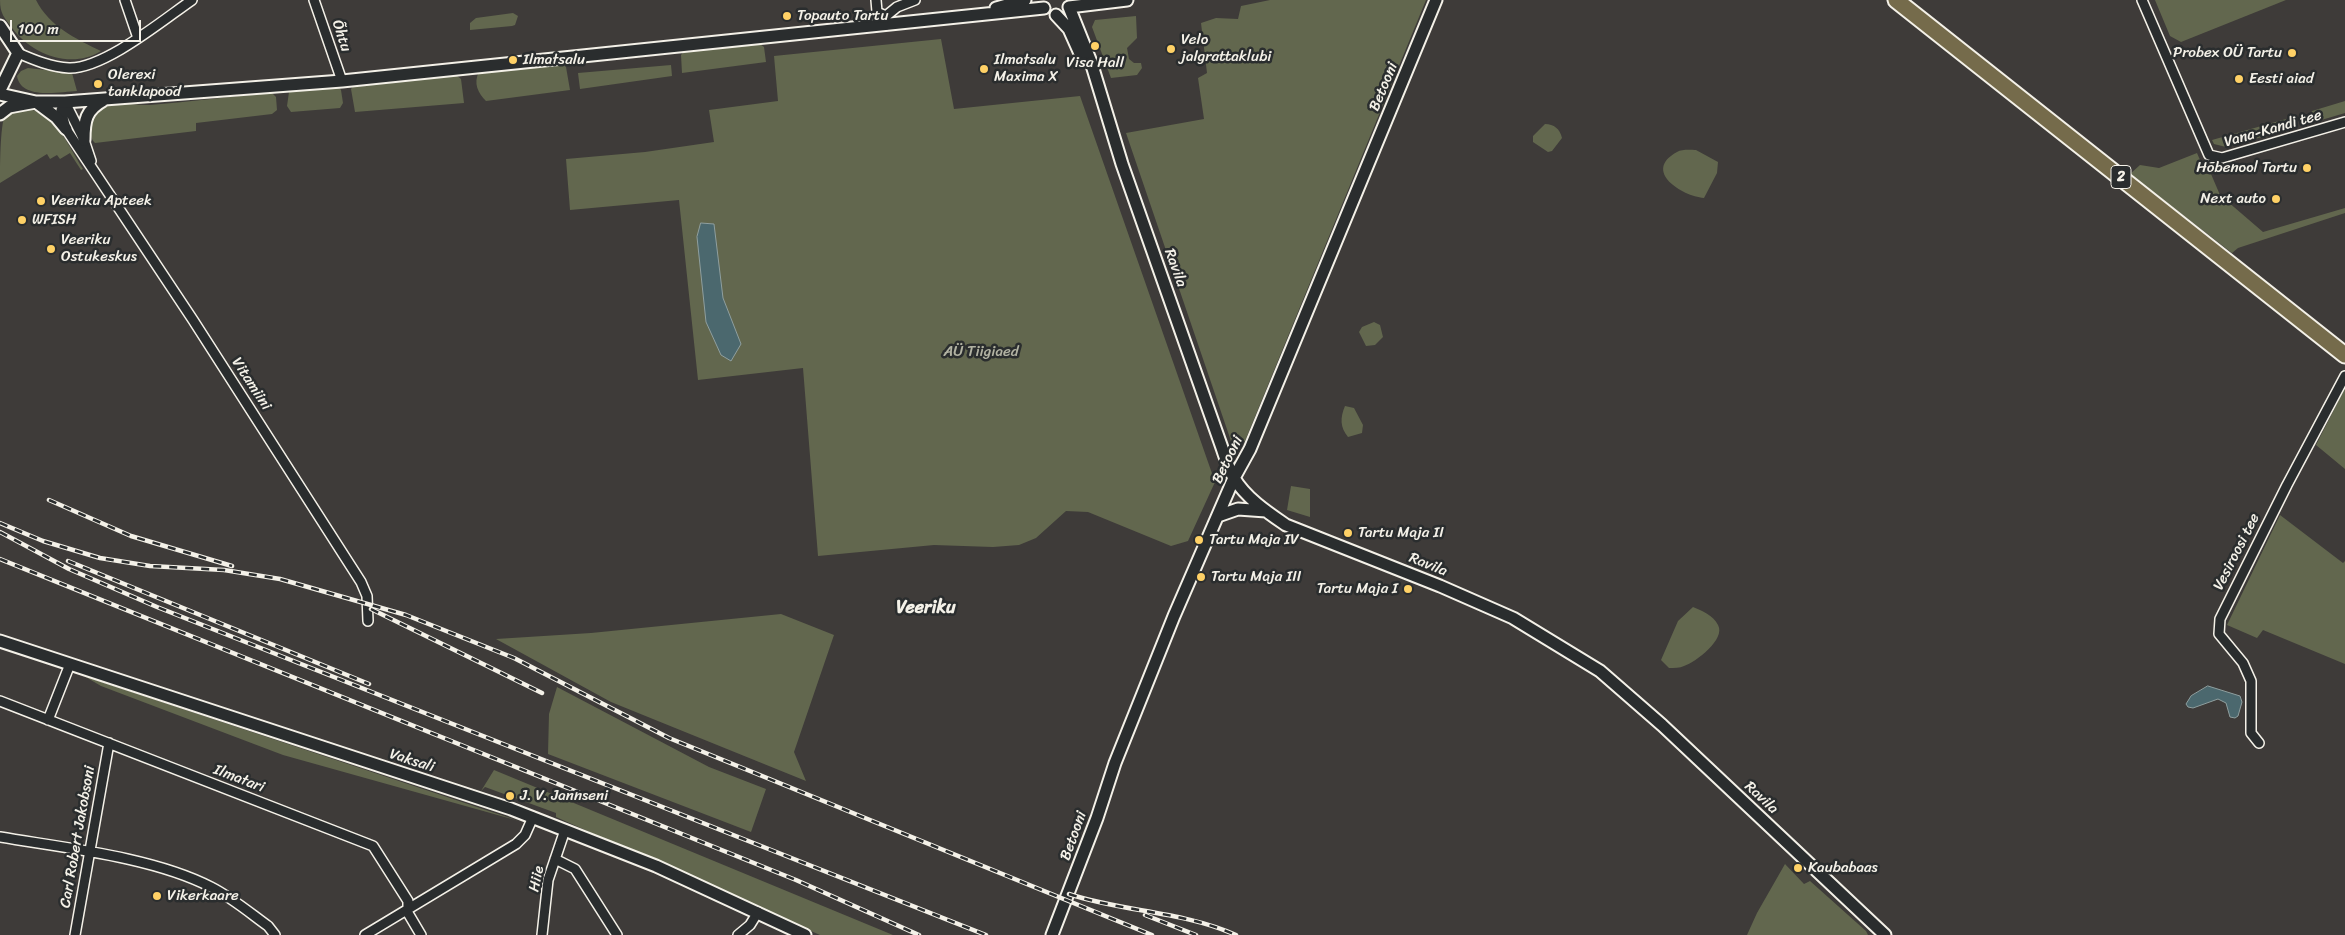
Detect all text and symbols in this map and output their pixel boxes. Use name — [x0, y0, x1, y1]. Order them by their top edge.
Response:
place label: Topauto Tartu — [797, 7, 888, 25]
scale bar — [12, 10, 144, 42]
marker: Topauto Tartu — [781, 10, 793, 22]
text: 100 m — [18, 16, 59, 42]
street label: Õhtu — [327, 18, 355, 54]
place label: Velo jalgrattaklubi — [1181, 31, 1272, 66]
marker: Visa Hall — [1089, 40, 1101, 52]
marker: Velo jalgrattaklubi — [1165, 43, 1177, 55]
place label: Probex OÜ Tartu — [2173, 44, 2282, 62]
marker: Probex OÜ Tartu — [2286, 47, 2298, 59]
place label: Ilmatsalu — [523, 51, 585, 69]
place label: Ilmatsalu Maxima X — [994, 51, 1058, 86]
marker: Ilmatsalu — [507, 54, 519, 66]
place label: Visa Hall — [1066, 54, 1124, 72]
street label: Betooni — [1366, 60, 1402, 114]
marker: Ilmatsalu Maxima X — [978, 63, 990, 75]
place label: Olerexi tanklapood — [108, 66, 181, 101]
place label: Eesti aiad — [2249, 70, 2314, 88]
marker: Eesti aiad — [2233, 73, 2245, 85]
marker: Olerexi tanklapood — [92, 78, 104, 90]
street label: Vana-Kandi tee — [2222, 106, 2324, 152]
place label: Hõbenool Tartu — [2196, 159, 2297, 177]
marker: Hõbenool Tartu — [2301, 162, 2313, 174]
road number: 2 — [2111, 166, 2131, 188]
place label: Next auto — [2200, 190, 2266, 208]
place label: Veeriku Apteek — [51, 192, 152, 210]
marker: Next auto — [2270, 193, 2282, 205]
marker: Veeriku Apteek — [35, 195, 47, 207]
place label: WFISH — [32, 211, 76, 229]
marker: WFISH — [16, 214, 28, 226]
place label: Veeriku Ostukeskus — [61, 231, 137, 266]
marker: Veeriku Ostukeskus — [45, 243, 57, 255]
street label: Ravila — [1160, 246, 1190, 290]
park label: AÜ Tiigiaed — [943, 343, 1019, 361]
street label: Vitamiini — [227, 354, 275, 414]
street label: Betooni — [1209, 433, 1247, 487]
street label: Vesiroosi tee — [2210, 511, 2264, 593]
place label: Tartu Maja II — [1358, 524, 1444, 542]
marker: Tartu Maja II — [1342, 527, 1354, 539]
place label: Tartu Maja IV — [1209, 531, 1299, 549]
marker: Tartu Maja IV — [1193, 534, 1205, 546]
street label: Ravila — [1406, 549, 1450, 581]
place label: Tartu Maja III — [1211, 568, 1301, 586]
marker: Tartu Maja III — [1195, 571, 1207, 583]
place label: Tartu Maja I — [1317, 580, 1398, 598]
marker: Tartu Maja I — [1402, 583, 1414, 595]
district label: Veeriku — [896, 597, 956, 619]
street label: Vaksali — [387, 745, 437, 777]
street label: Ilmatari — [211, 761, 267, 797]
street label: Carl Robert Jakobsoni — [57, 765, 99, 909]
street label: Ravila — [1740, 778, 1782, 818]
place label: J. V. Jannseni — [520, 787, 608, 805]
marker: J. V. Jannseni — [504, 790, 516, 802]
street label: Betooni — [1057, 809, 1091, 863]
place label: Kaubabaas — [1808, 859, 1878, 877]
marker: Kaubabaas — [1792, 862, 1804, 874]
street label: Hiie — [525, 864, 549, 894]
place label: Vikerkaare — [167, 887, 239, 905]
marker: Vikerkaare — [151, 890, 163, 902]

